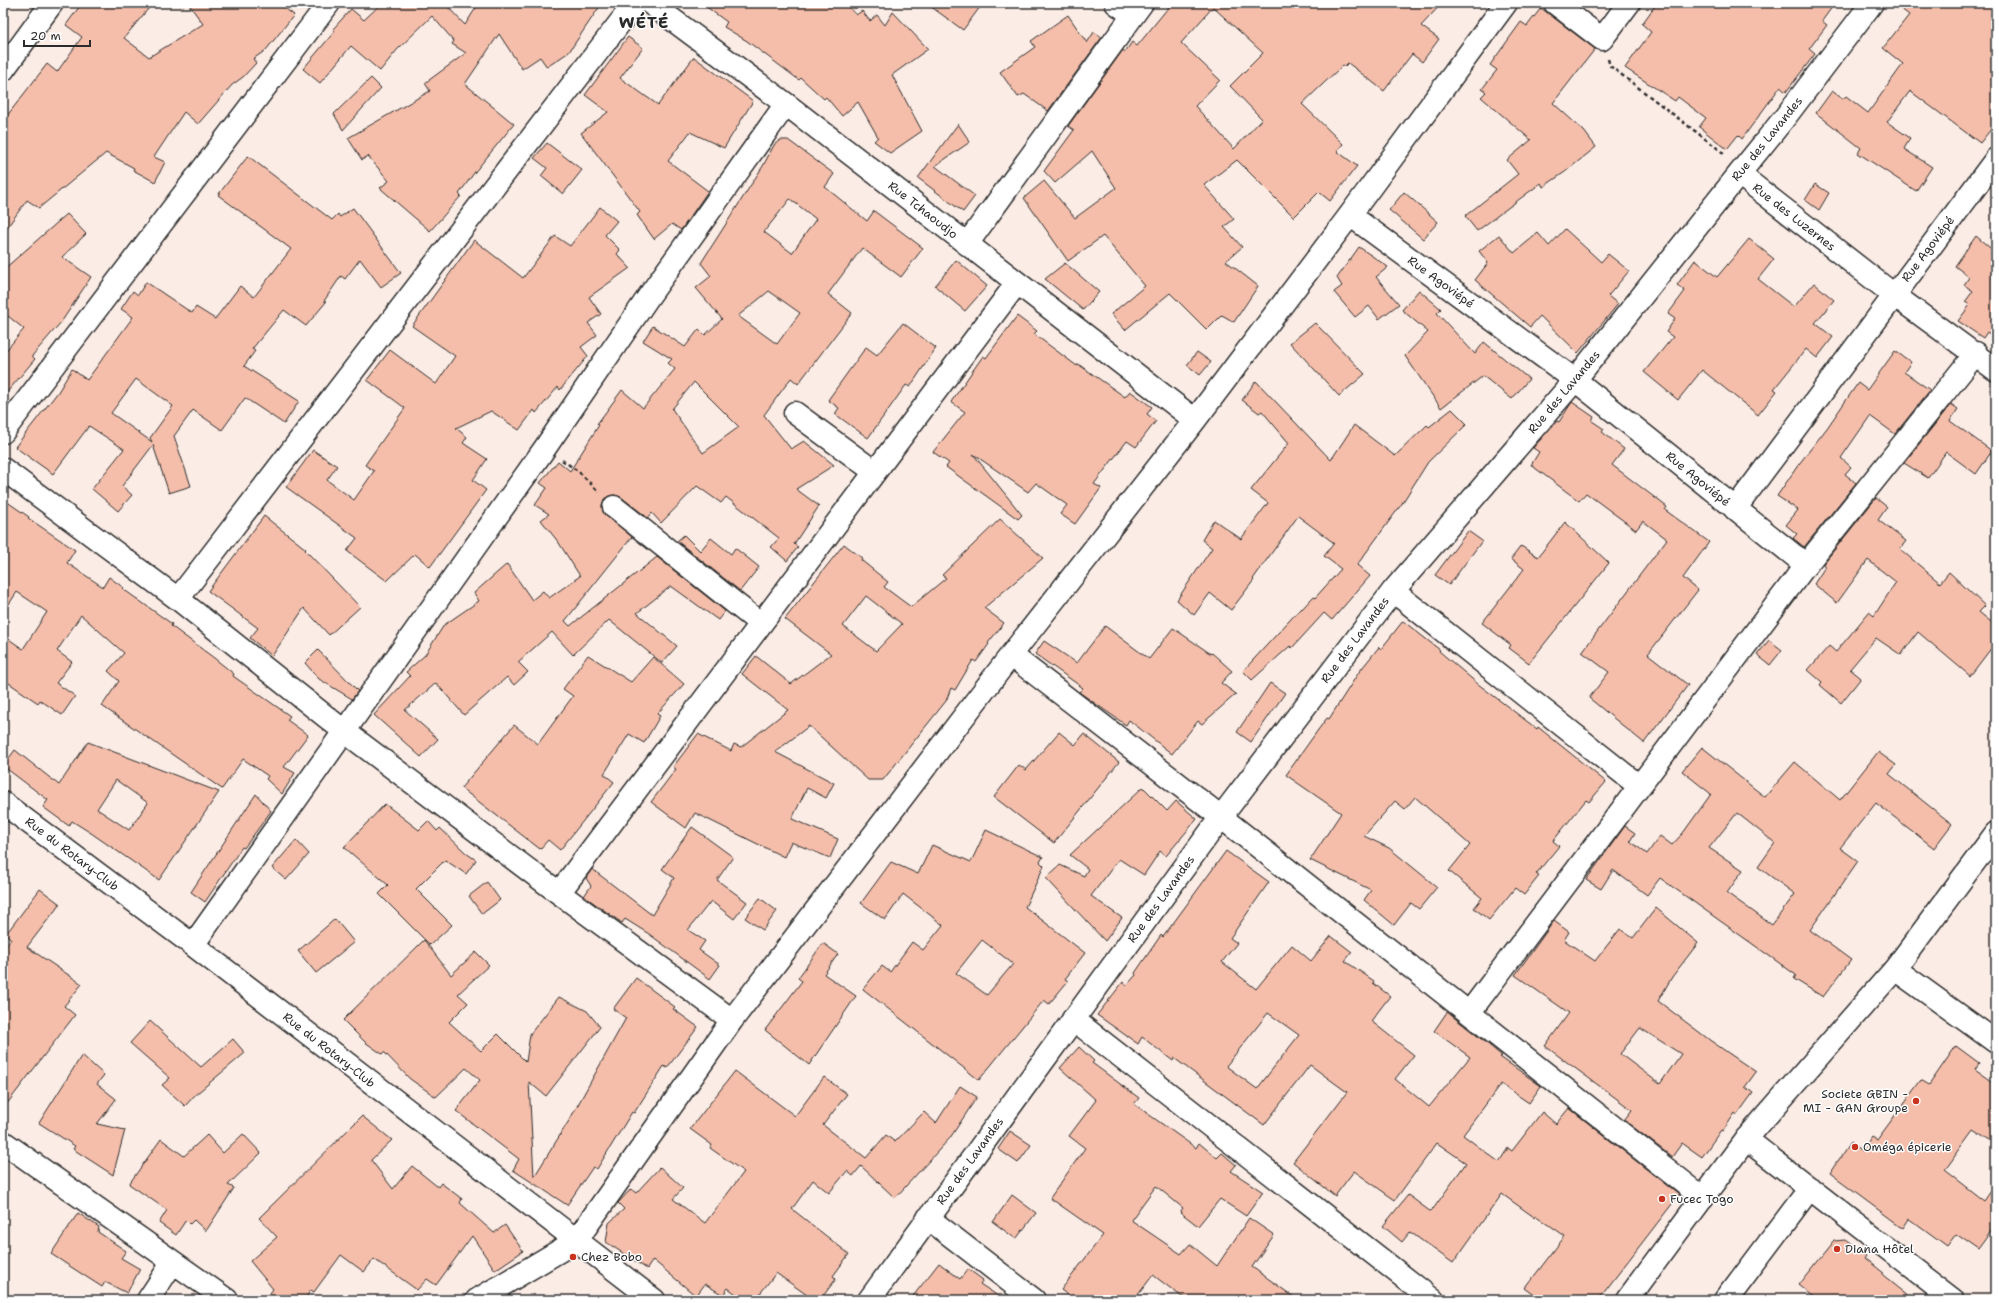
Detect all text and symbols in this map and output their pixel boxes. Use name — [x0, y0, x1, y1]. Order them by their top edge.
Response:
district label: WÉTÉ — [619, 12, 669, 33]
scale bar — [24, 22, 90, 48]
text: 20 m — [30, 28, 61, 44]
street label: Rue des Lavandes — [1728, 93, 1806, 185]
street label: Rue Tchaoudjo — [885, 178, 961, 242]
street label: Rue des Luzernes — [1749, 180, 1839, 254]
street label: Rue Agoviépé — [1898, 213, 1958, 285]
street label: Rue Agoviépé — [1404, 252, 1478, 312]
street label: Rue des Lavandes — [1524, 347, 1604, 437]
street label: Rue Agoviépé — [1662, 448, 1734, 510]
street label: Rue des Lavandes — [1317, 593, 1393, 686]
street label: Rue du Rotary-Club — [22, 814, 122, 894]
street label: Rue des Lavandes — [1124, 852, 1198, 946]
street label: Rue du Rotary-Club — [279, 1009, 379, 1091]
place label: Societe GBIN - MI - GAN Groupe — [1803, 1086, 1908, 1116]
marker: Societe GBIN - MI - GAN Groupe — [1911, 1096, 1921, 1106]
street label: Rue des Lavandes — [933, 1114, 1007, 1208]
place label: Oméga épicerie — [1863, 1139, 1952, 1155]
marker: Oméga épicerie — [1850, 1142, 1860, 1152]
place label: Fucec Togo — [1670, 1191, 1734, 1207]
marker: Fucec Togo — [1657, 1194, 1667, 1204]
place label: Diana Hôtel — [1845, 1241, 1914, 1257]
marker: Diana Hôtel — [1832, 1244, 1842, 1254]
place label: Chez Bobo — [581, 1249, 642, 1265]
marker: Chez Bobo — [568, 1252, 578, 1262]

